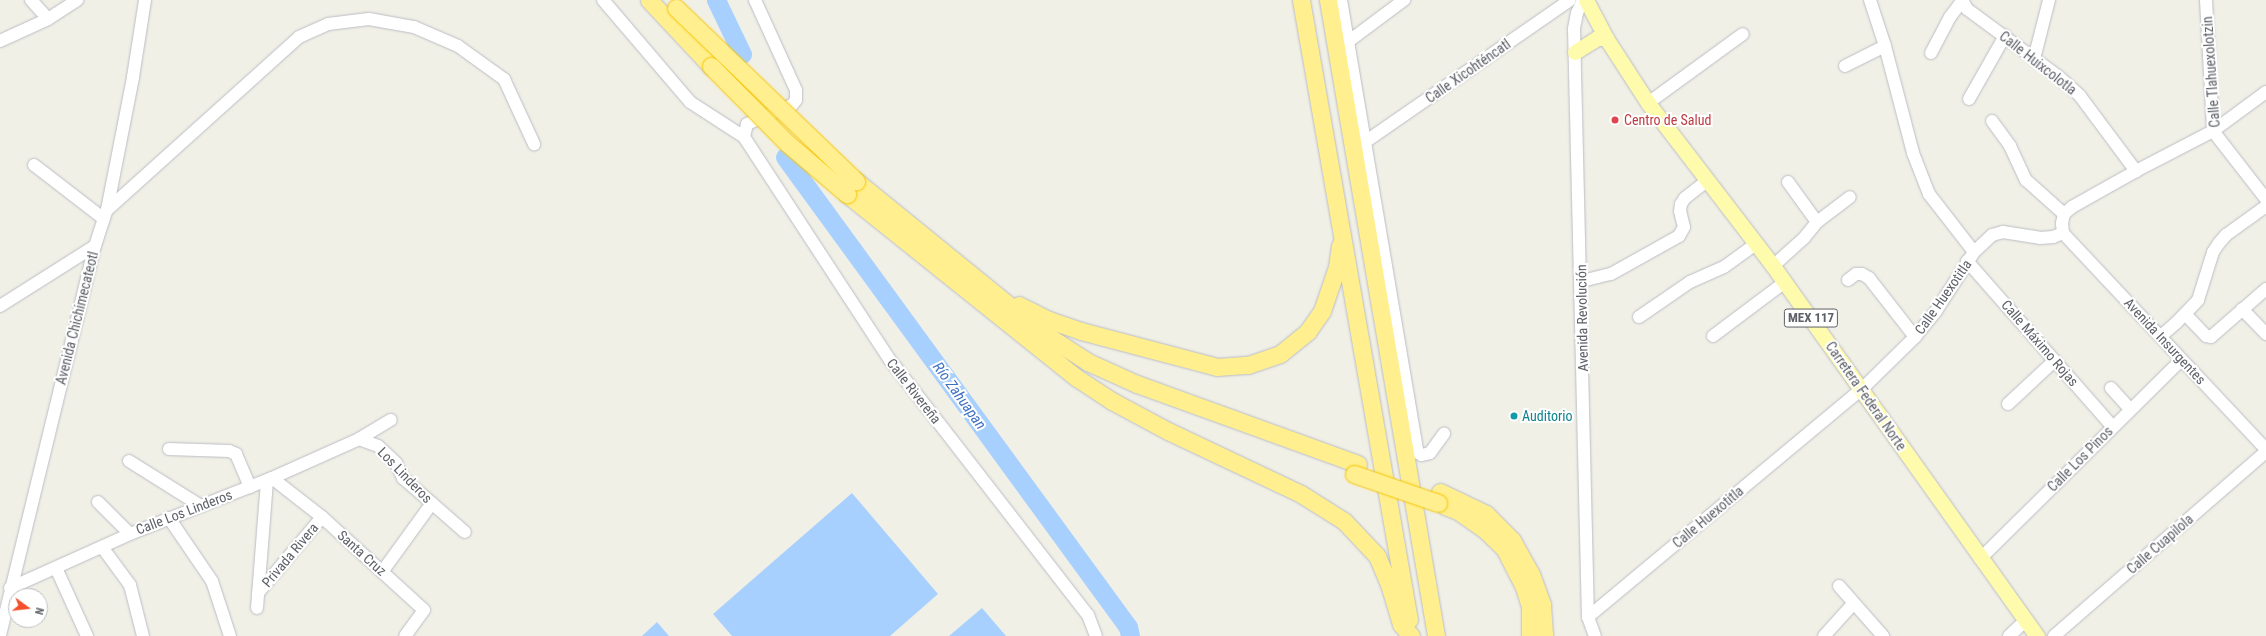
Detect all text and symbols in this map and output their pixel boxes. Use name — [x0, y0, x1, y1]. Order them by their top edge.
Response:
street label: Calle Tlahuexolotzin — [2199, 16, 2223, 128]
street label: Calle Huixcolotla — [1996, 28, 2080, 98]
street label: Calle Xicohténcatl — [1422, 35, 1514, 107]
place label: Centro de Salud — [1624, 112, 1711, 128]
marker: Centro de Salud — [1609, 114, 1621, 126]
street label: Avenida Chichimecateotl — [52, 250, 102, 386]
street label: Calle Huexotitla — [1911, 256, 1975, 338]
street label: Avenida Revolución — [1573, 264, 1591, 372]
street label: Avenida Insurgentes — [2121, 294, 2209, 388]
street label: Calle Máximo Rojas — [1998, 296, 2082, 390]
road number: MEX 117 — [1783, 307, 1839, 329]
street label: Carretera Federal Norte — [1822, 338, 1910, 454]
street label: Calle Rivereña — [883, 355, 945, 427]
water label: Río Zahuapan — [929, 359, 989, 433]
place label: Auditorio — [1522, 408, 1572, 424]
marker: Auditorio — [1509, 411, 1519, 421]
street label: Calle Los Pinos — [2044, 423, 2116, 495]
street label: Los Linderos — [374, 444, 436, 506]
street label: Calle Huexotitla — [1669, 483, 1747, 551]
street label: Calle Los Linderos — [133, 486, 235, 538]
street label: Calle Cuapilola — [2123, 511, 2197, 577]
street label: Privada Rivera — [258, 520, 322, 590]
street label: Santa Cruz — [334, 527, 390, 579]
north arrow — [8, 588, 48, 628]
text: N — [32, 606, 46, 616]

